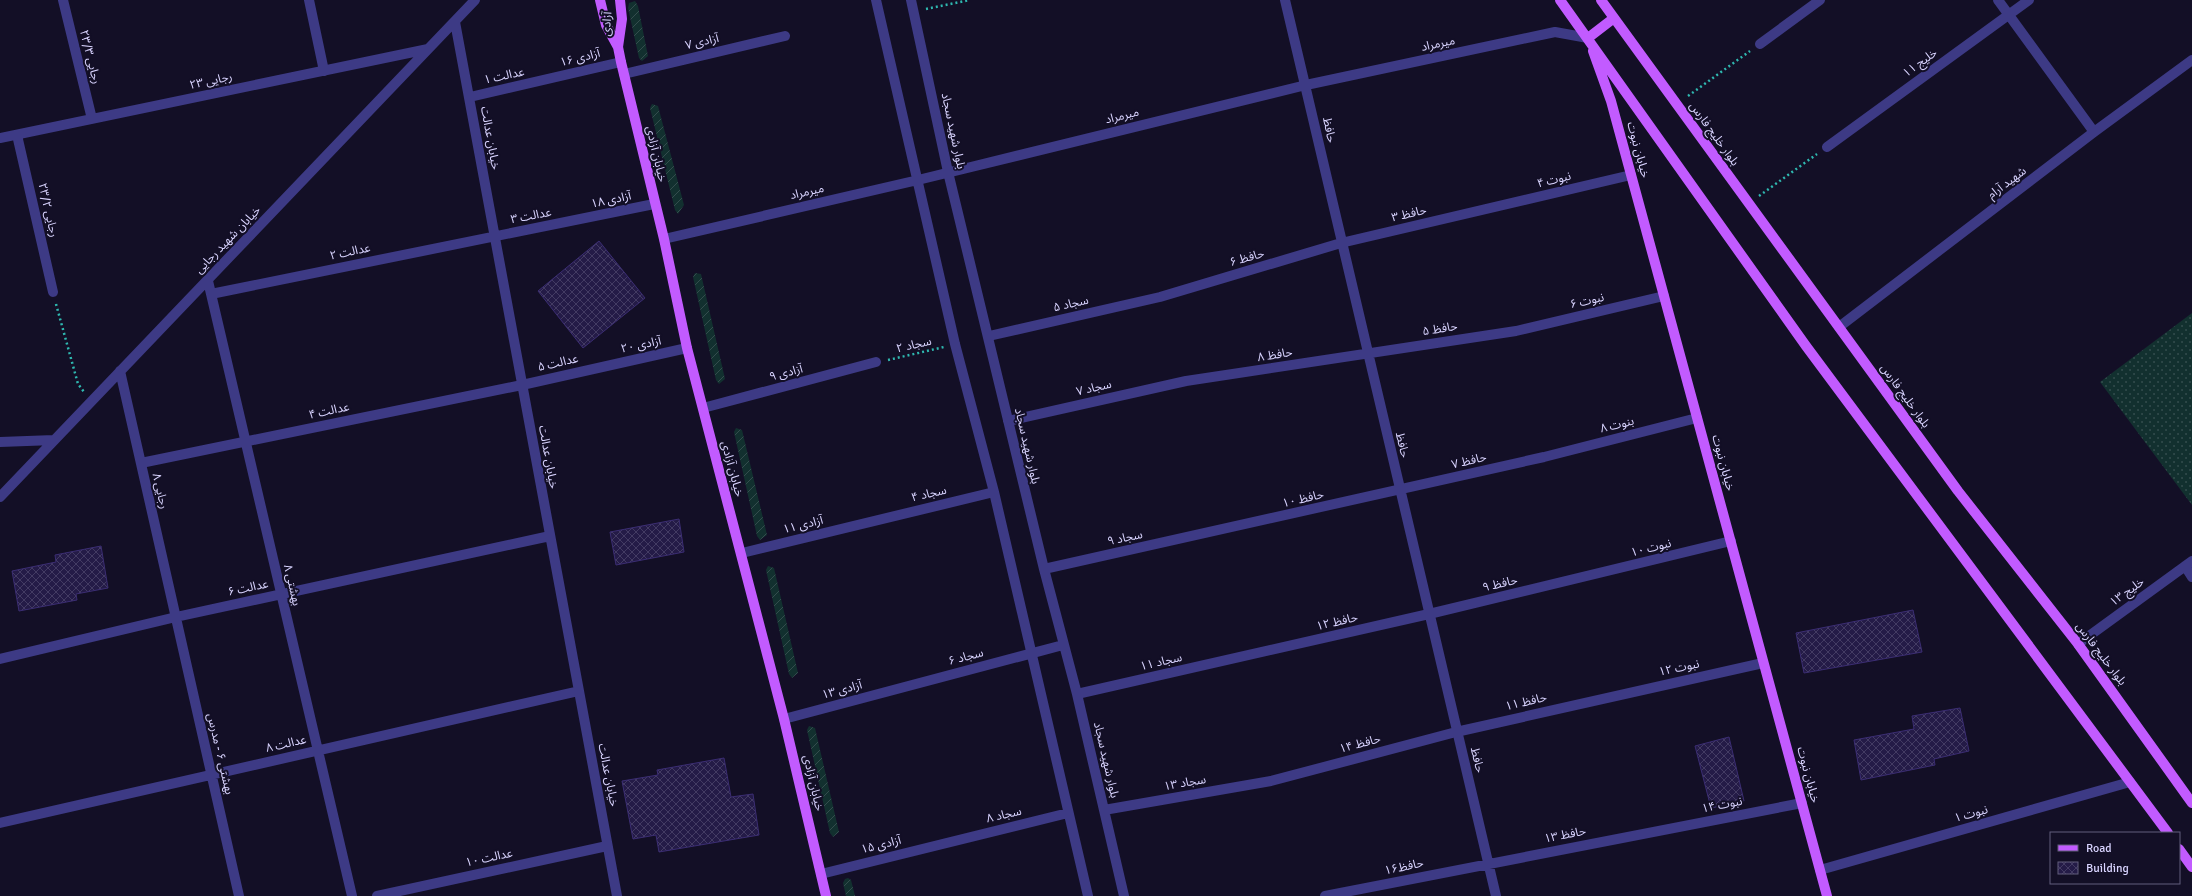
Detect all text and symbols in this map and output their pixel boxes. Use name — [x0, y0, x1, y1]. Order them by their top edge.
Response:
street label: آزادی — [599, 11, 615, 37]
street label: رجایی ۲۳/۳ — [76, 28, 104, 86]
street label: آزادی ۷ — [684, 31, 721, 53]
street label: میرمراد — [1420, 33, 1456, 55]
street label: خلیج ۱۱ — [1900, 45, 1941, 81]
street label: آزادی ۱۶ — [558, 46, 602, 70]
street label: عدالت ۱ — [482, 64, 526, 88]
street label: رجایی ۲۳ — [188, 69, 234, 93]
street label: بلوار شهید سجاد — [938, 91, 968, 171]
street label: بلوار خلیج فارس — [1685, 99, 1742, 169]
street label: خیابان عدالت — [477, 105, 503, 171]
street label: میرمراد — [1104, 105, 1140, 127]
street label: حافظ — [1319, 116, 1339, 144]
street label: خیابان نبوت — [1623, 120, 1653, 180]
street label: خیابان آزادی — [642, 124, 670, 184]
street label: شهید آرام — [1985, 164, 2030, 203]
street label: نبوت ۴ — [1535, 169, 1573, 191]
street label: رجایی ۲۳/۲ — [34, 181, 62, 239]
street label: میرمراد — [789, 181, 825, 203]
street label: آزادی ۱۸ — [589, 188, 633, 212]
street label: خیابان شهید رجایی — [192, 203, 264, 277]
street label: حافظ ۳ — [1390, 203, 1428, 225]
street label: عدالت ۳ — [509, 205, 553, 227]
street label: عدالت ۲ — [328, 240, 372, 264]
street label: حافظ ۶ — [1228, 246, 1266, 270]
street label: نبوت ۶ — [1569, 290, 1605, 312]
street label: سجاد ۵ — [1052, 293, 1090, 315]
street label: حافظ ۵ — [1421, 319, 1459, 339]
street label: آزادی ۲۰ — [619, 333, 663, 357]
street label: سجاد ۲ — [895, 334, 933, 356]
street label: حافظ ۸ — [1256, 345, 1294, 365]
street label: عدالت ۵ — [536, 351, 580, 375]
street label: آزادی ۹ — [768, 361, 805, 385]
street label: بلوار خلیج فارس — [1876, 361, 1933, 431]
street label: سجاد ۷ — [1075, 377, 1113, 399]
street label: عدالت ۴ — [307, 399, 351, 423]
street label: بلوار شهید سجاد — [1011, 406, 1043, 486]
street label: بنوت ۸ — [1598, 414, 1636, 436]
street label: خیابان عدالت — [535, 424, 561, 490]
street label: حافظ — [1392, 431, 1412, 459]
street label: خیابان نبوت — [1708, 433, 1738, 493]
street label: خیابان آزادی — [717, 439, 747, 499]
street label: حافظ ۷ — [1450, 450, 1488, 472]
street label: رجایی ۸ — [149, 472, 171, 510]
street label: سجاد ۴ — [910, 483, 948, 505]
street label: حافظ ۱۰ — [1281, 487, 1325, 511]
street label: آزادی ۱۱ — [781, 513, 825, 537]
street label: سجاد ۹ — [1106, 527, 1144, 549]
street label: نبوت ۱۰ — [1629, 536, 1673, 560]
street label: بهشتی ۸ — [280, 563, 304, 607]
street label: حافظ ۹ — [1481, 573, 1519, 595]
street label: خلیج ۱۳ — [2107, 574, 2148, 610]
street label: عدالت ۶ — [226, 576, 270, 600]
street label: حافظ ۱۲ — [1315, 610, 1359, 634]
street label: بلوار خلیج فارس — [2072, 619, 2130, 689]
street label: سجاد ۶ — [947, 645, 985, 669]
street label: سجاد ۱۱ — [1139, 650, 1183, 674]
street label: نبوت ۱۲ — [1657, 656, 1701, 680]
street label: آزادی ۱۳ — [820, 677, 864, 703]
street label: حافظ ۱۱ — [1504, 690, 1548, 714]
street label: بهشتی ۶ - مدرس — [203, 712, 237, 796]
street label: بلوار شهید سجاد — [1090, 720, 1122, 800]
street label: حافظ ۱۴ — [1338, 731, 1382, 757]
street label: عدالت ۸ — [264, 732, 308, 756]
street label: خیابان عدالت — [595, 742, 621, 808]
street label: خیابان نبوت — [1793, 745, 1823, 805]
street label: حافظ — [1467, 746, 1487, 774]
street label: خیابان آزادی — [799, 753, 827, 813]
street label: سجاد ۱۳ — [1163, 772, 1207, 794]
street label: نبوت ۱۴ — [1700, 794, 1744, 816]
street label: نبوت ۱ — [1952, 802, 1990, 826]
street label: سجاد ۸ — [985, 804, 1023, 826]
street label: حافظ ۱۳ — [1543, 824, 1587, 846]
legend — [2050, 832, 2180, 884]
street label: آزادی ۱۵ — [859, 833, 903, 857]
text: Road — [2086, 841, 2112, 856]
street label: عدالت ۱۰ — [464, 846, 514, 870]
street label: حافظ۱۶ — [1383, 856, 1425, 878]
text: Building — [2086, 861, 2129, 876]

